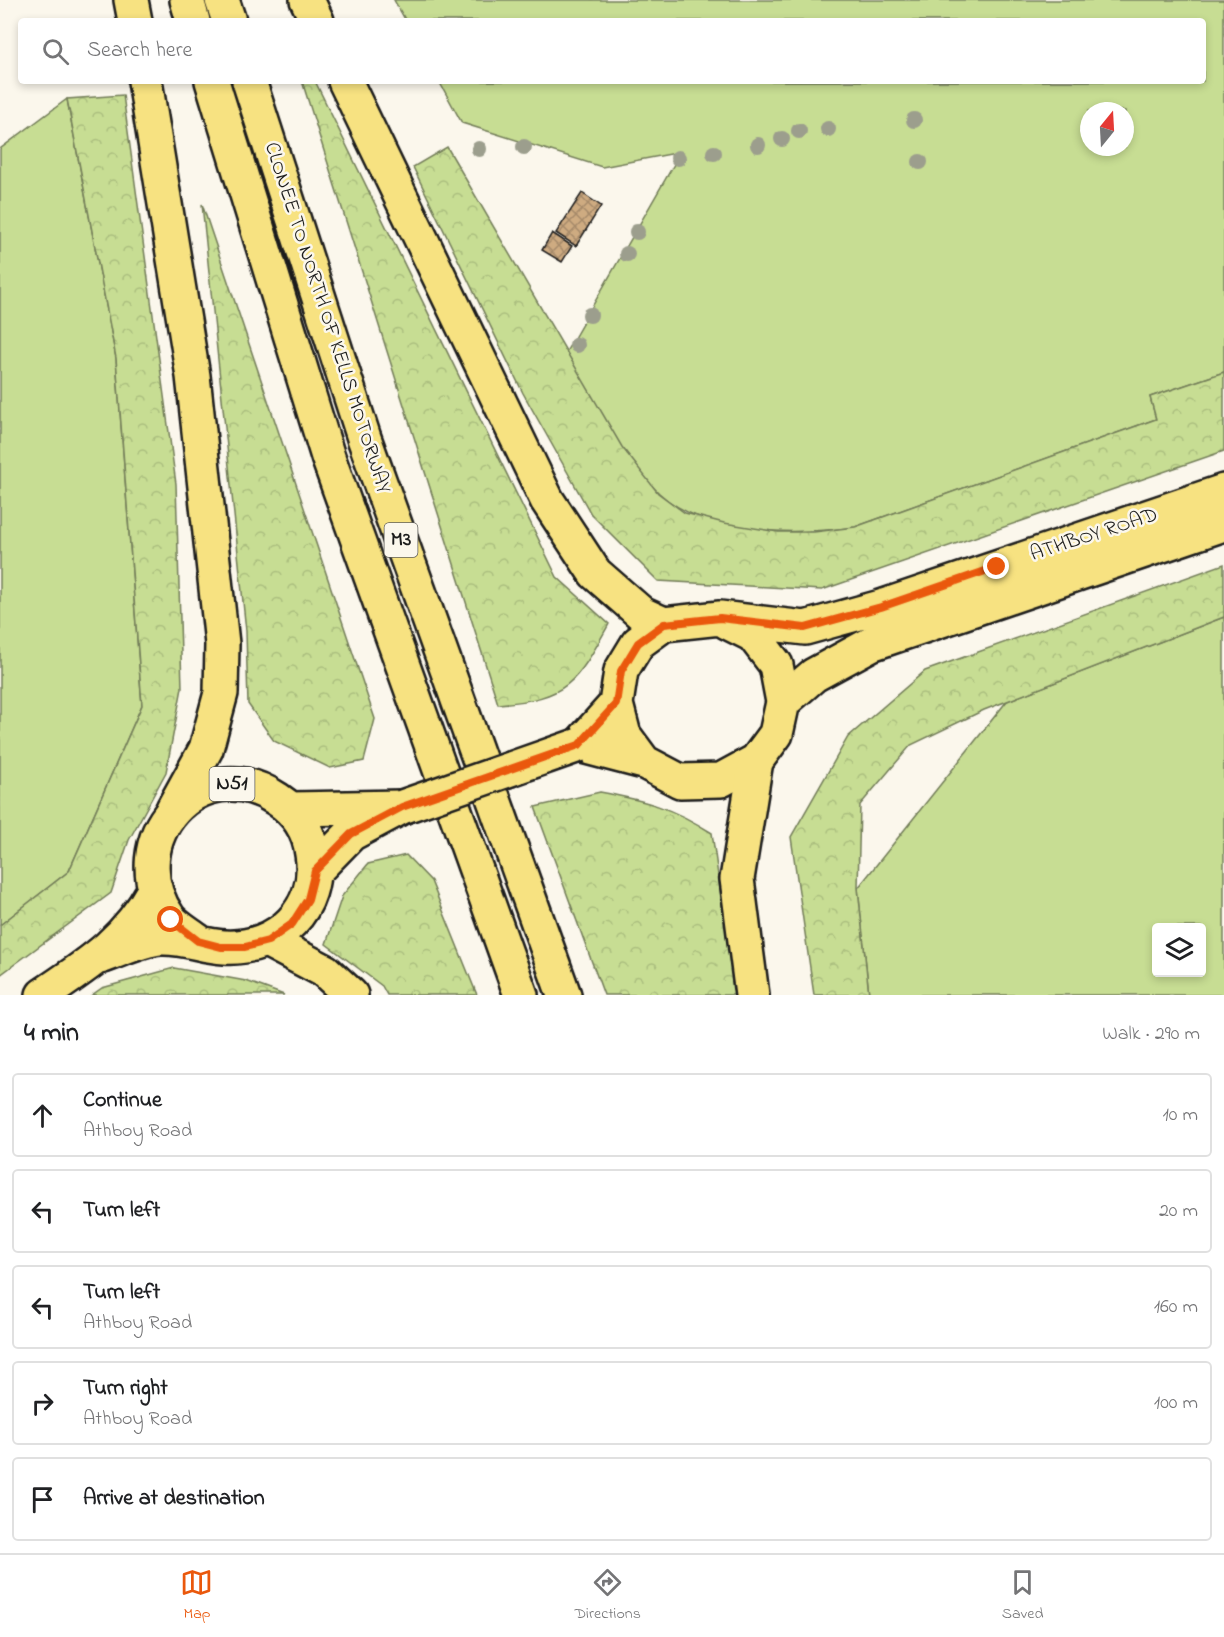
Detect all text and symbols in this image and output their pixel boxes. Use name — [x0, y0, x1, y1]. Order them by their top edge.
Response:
search box — [18, 18, 1206, 84]
icon: search — [39, 35, 72, 68]
text: Search here — [87, 35, 192, 67]
north arrow — [1080, 102, 1134, 156]
street label: CLONEE TO NORTH OF KELLS MOTORWAY — [256, 138, 398, 498]
street label: ATHBOY ROAD — [1026, 500, 1162, 570]
road number: M3 — [384, 523, 418, 557]
route end — [983, 553, 1009, 579]
road number: N51 — [210, 767, 254, 801]
route start — [157, 906, 183, 932]
map controls — [1152, 923, 1206, 977]
button: layers — [1152, 923, 1206, 977]
text: 4 min — [24, 1015, 79, 1053]
text: Walk · 290 m — [1102, 1020, 1200, 1049]
text: Continue — [83, 1085, 162, 1117]
icon: ahead — [26, 1099, 59, 1132]
text: 10 m — [1162, 1101, 1198, 1130]
text: Athboy Road — [83, 1117, 192, 1146]
icon: left — [26, 1195, 59, 1228]
text: Turn left — [83, 1195, 160, 1227]
text: 20 m — [1159, 1197, 1198, 1226]
text: Turn left — [83, 1277, 160, 1309]
icon: left — [26, 1291, 59, 1324]
text: 160 m — [1154, 1293, 1198, 1322]
text: Athboy Road — [83, 1309, 192, 1338]
text: Turn right — [83, 1373, 168, 1405]
icon: right — [26, 1387, 59, 1420]
text: 100 m — [1154, 1389, 1198, 1418]
text: Athboy Road — [83, 1405, 192, 1434]
icon: arrive — [26, 1483, 59, 1516]
text: Arrive at destination — [83, 1483, 265, 1515]
tab: Map — [180, 1566, 213, 1626]
tab: Directions — [574, 1566, 641, 1626]
tab: Saved — [1002, 1566, 1044, 1626]

